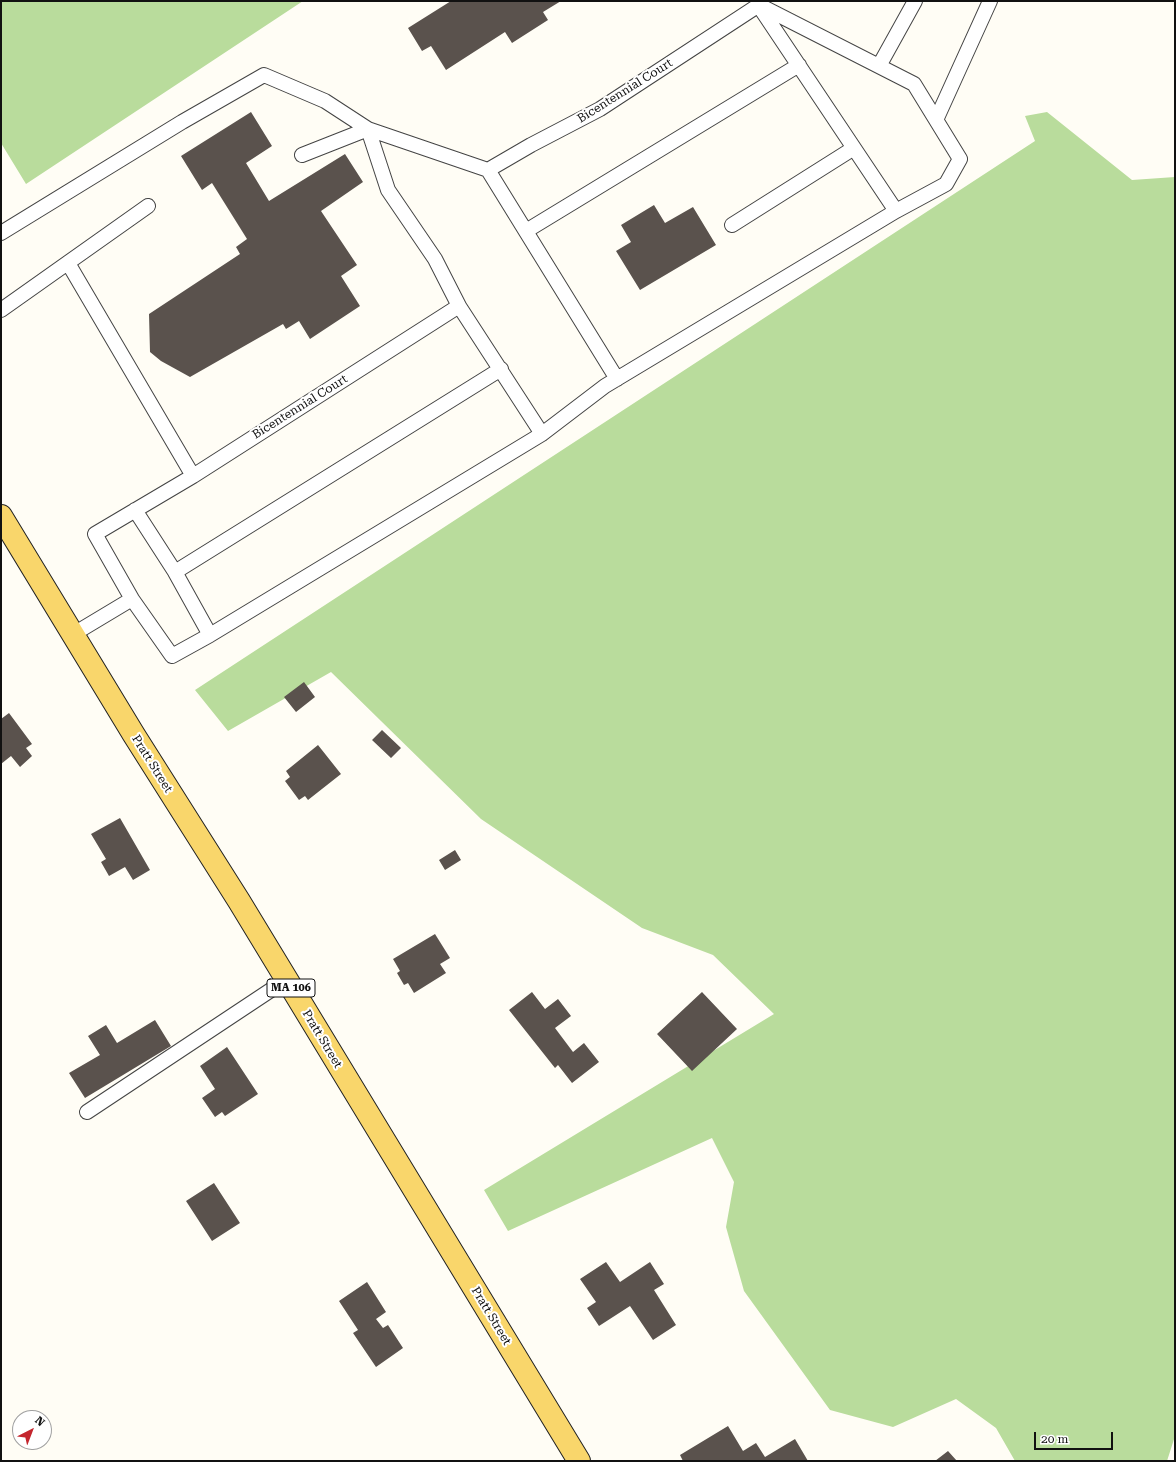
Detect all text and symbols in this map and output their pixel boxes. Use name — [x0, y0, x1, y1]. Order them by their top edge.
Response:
street label: Bicentennial Court — [575, 56, 675, 126]
street label: Bicentennial Court — [250, 372, 350, 442]
street label: Pratt Street — [129, 732, 175, 796]
road number: MA 106 — [267, 979, 315, 997]
street label: Pratt Street — [299, 1007, 345, 1071]
street label: Pratt Street — [468, 1284, 514, 1348]
north arrow — [12, 1410, 52, 1450]
text: N — [32, 1414, 47, 1429]
scale bar — [1036, 1424, 1115, 1450]
text: 20 m — [1041, 1432, 1068, 1446]

